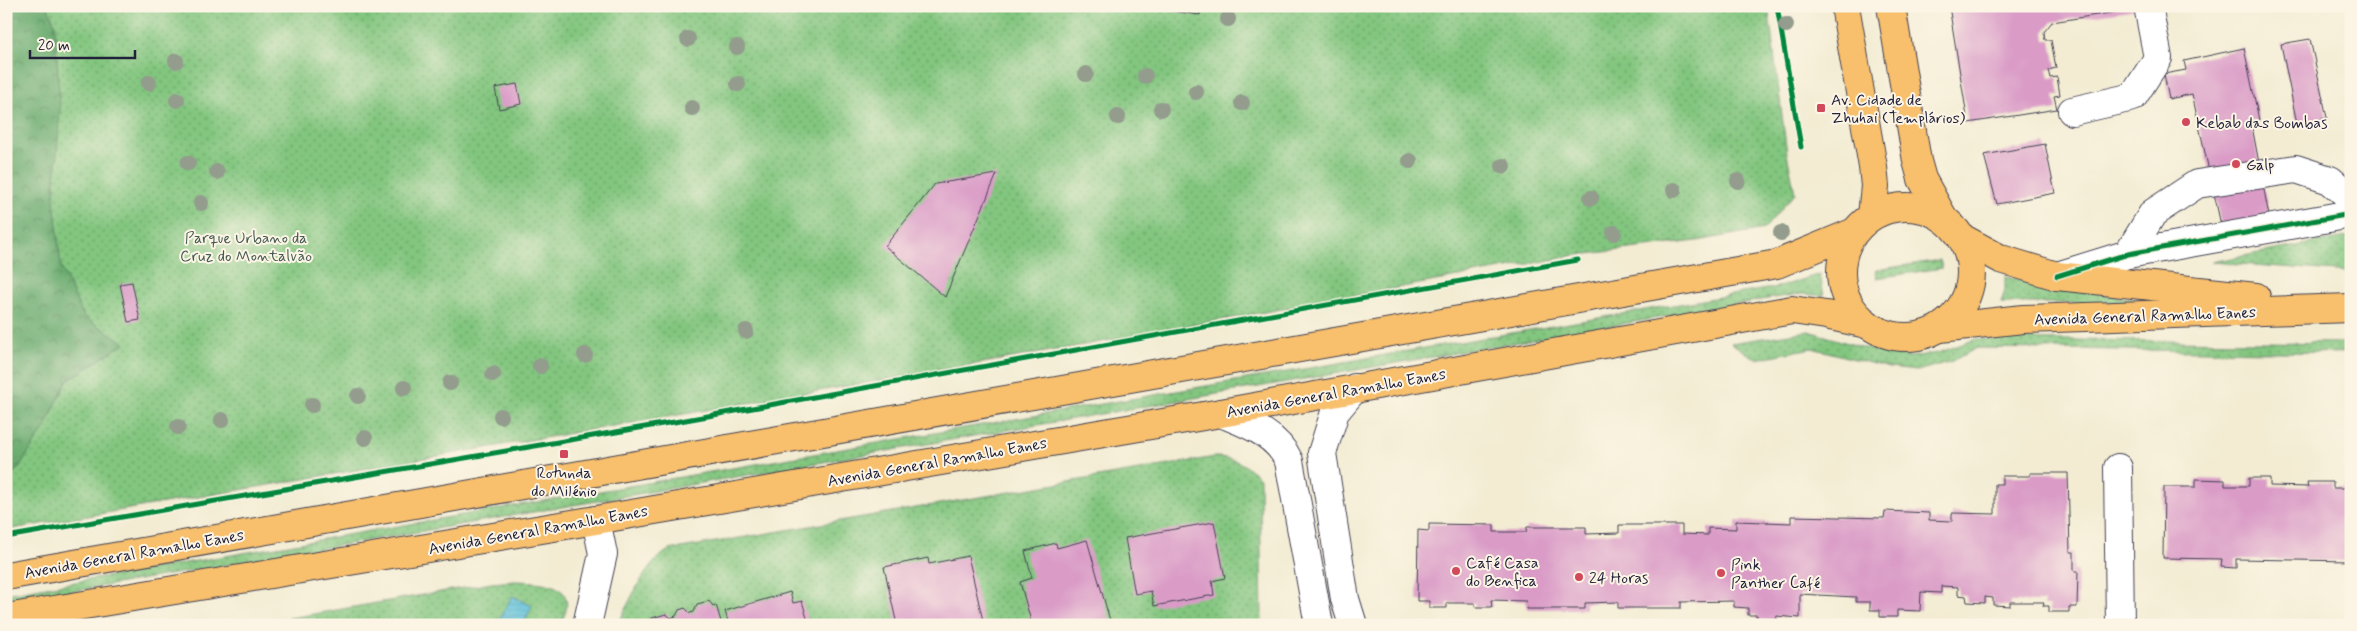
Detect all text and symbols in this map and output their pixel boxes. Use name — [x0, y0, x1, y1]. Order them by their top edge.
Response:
scale bar — [30, 28, 135, 60]
text: 20 m — [38, 36, 70, 56]
place label: Av. Cidade de Zhuhai (Templários) — [1831, 90, 1966, 129]
marker: Av. Cidade de Zhuhai (Templários) — [1815, 102, 1827, 114]
place label: Kebab das Bombas — [2196, 113, 2327, 134]
marker: Kebab das Bombas — [2180, 116, 2192, 128]
place label: Galp — [2246, 155, 2274, 176]
marker: Galp — [2230, 158, 2242, 170]
park label: Parque Urbano da Cruz do Montalvão — [180, 228, 312, 267]
street label: Avenida General Ramalho Eanes — [2034, 302, 2256, 331]
street label: Avenida General Ramalho Eanes — [1225, 364, 1448, 423]
street label: Avenida General Ramalho Eanes — [826, 433, 1049, 492]
marker: Rotunda do Milénio — [558, 448, 570, 460]
place label: Rotunda do Milénio — [531, 463, 597, 502]
street label: Avenida General Ramalho Eanes — [427, 501, 650, 560]
street label: Avenida General Ramalho Eanes — [23, 525, 246, 584]
place label: Café Casa do Benfica — [1466, 553, 1539, 592]
place label: Pink Panther Café — [1731, 555, 1820, 594]
marker: Café Casa do Benfica — [1450, 565, 1462, 577]
marker: Pink Panther Café — [1715, 567, 1727, 579]
place label: 24 Horas — [1589, 568, 1648, 589]
marker: 24 Horas — [1573, 571, 1585, 583]

